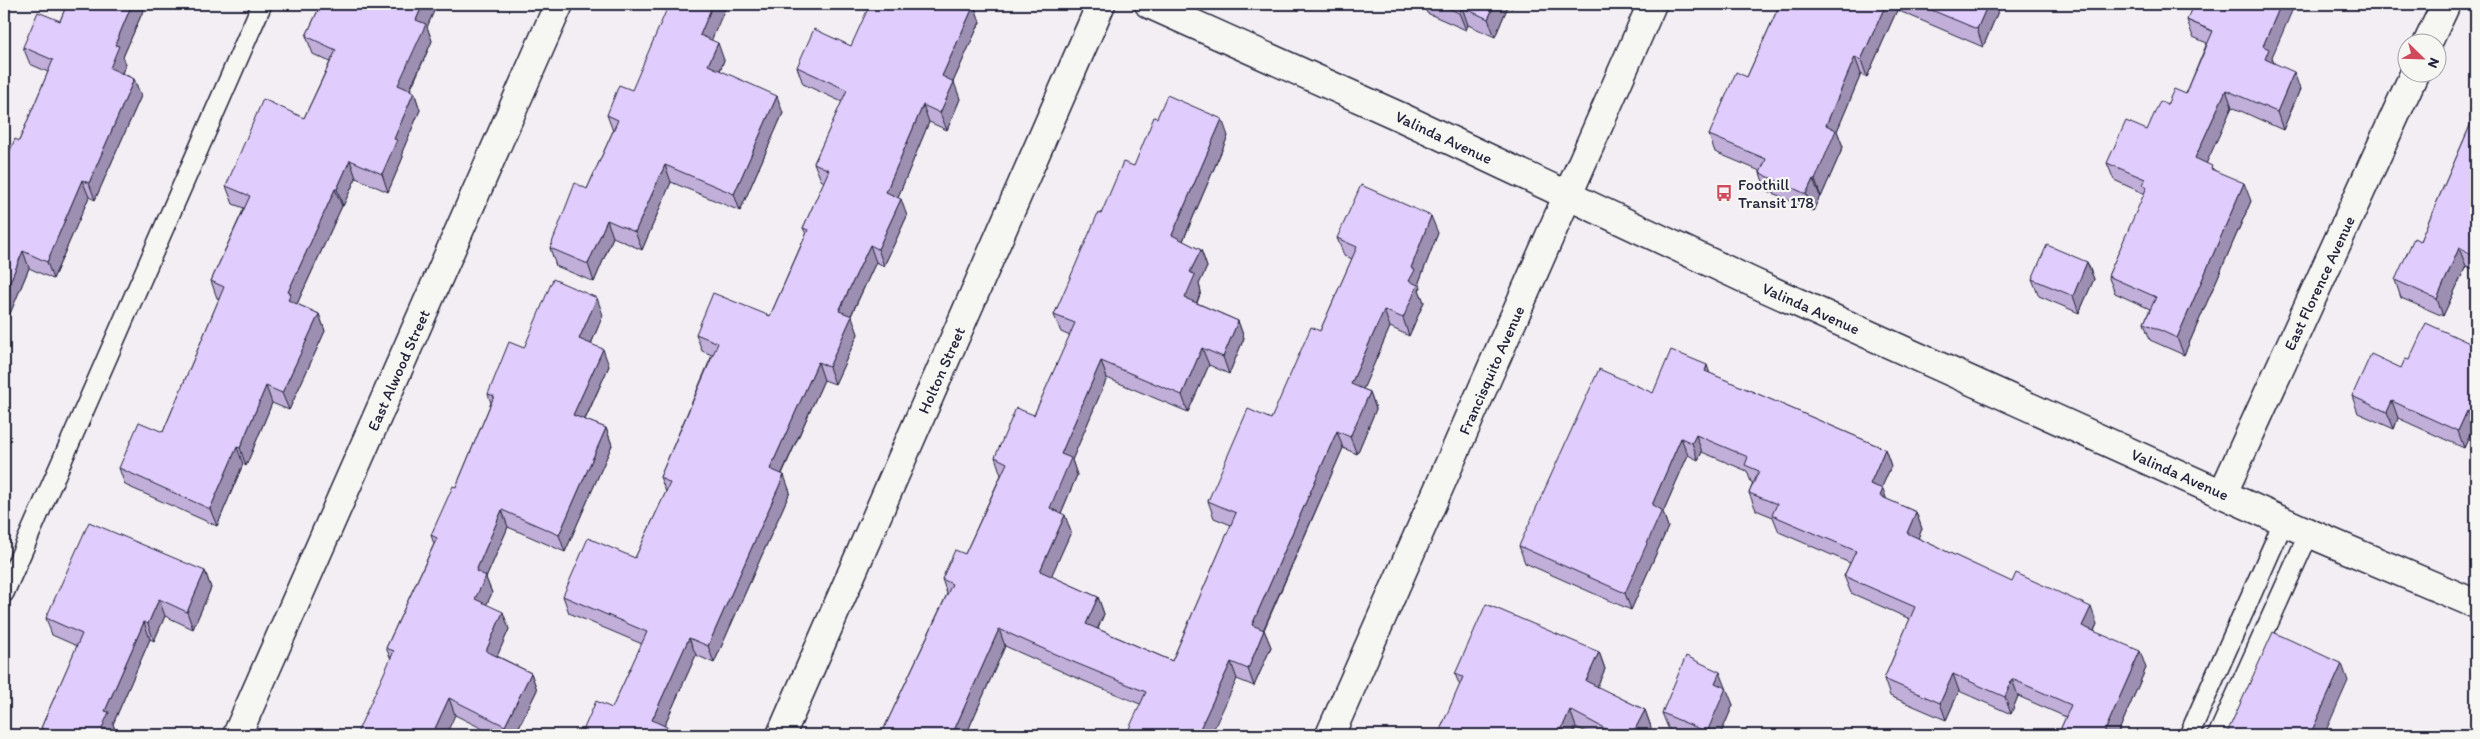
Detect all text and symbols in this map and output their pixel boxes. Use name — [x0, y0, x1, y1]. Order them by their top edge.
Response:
north arrow — [2398, 32, 2448, 82]
text: N — [2424, 55, 2443, 71]
street label: Valinda Avenue — [1392, 107, 1496, 168]
place label: Foothill Transit 178 — [1738, 175, 1814, 212]
bus stop icon: Foothill Transit 178 — [1714, 183, 1734, 203]
street label: East Florence Avenue — [2280, 213, 2359, 353]
street label: Valinda Avenue — [1759, 278, 1863, 339]
street label: Francisquito Avenue — [1455, 303, 1528, 438]
street label: East Alwood Street — [363, 307, 434, 434]
street label: Holton Street — [914, 324, 969, 417]
street label: Valinda Avenue — [2128, 444, 2232, 505]

